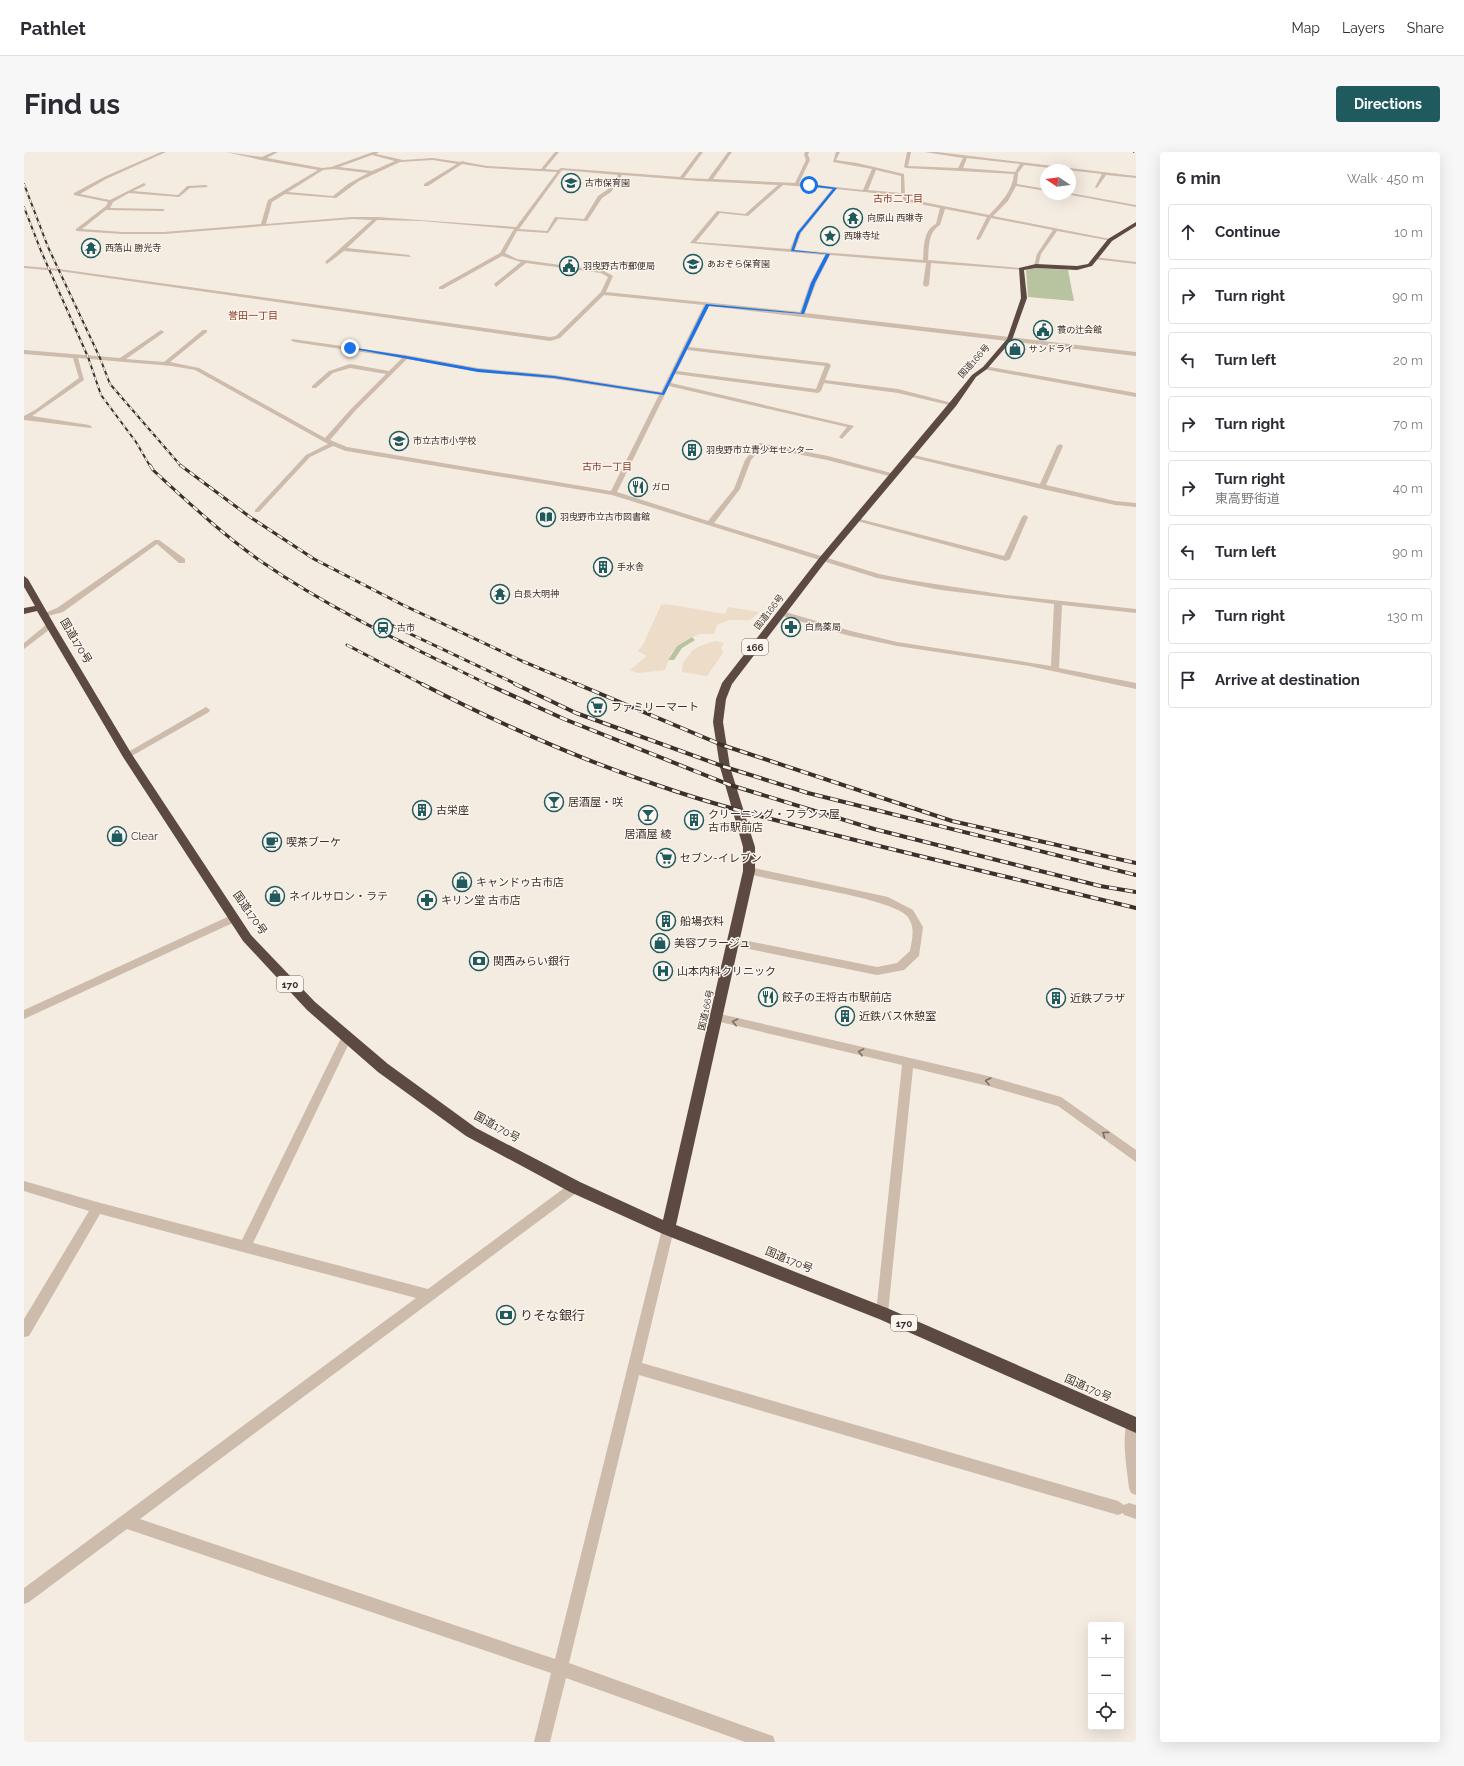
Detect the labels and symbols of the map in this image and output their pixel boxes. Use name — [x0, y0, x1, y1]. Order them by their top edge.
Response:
north arrow — [1040, 164, 1076, 200]
school or university icon: 古市保育園 — [560, 172, 582, 194]
route start — [800, 176, 818, 194]
place label: 古市保育園 — [585, 178, 630, 188]
district label: 古市二丁目 — [873, 193, 923, 204]
temple icon: 向原山 西琳寺 — [842, 207, 864, 229]
place label: 向原山 西琳寺 — [867, 213, 923, 223]
place icon: 西琳寺址 — [819, 225, 841, 247]
place label: 西琳寺址 — [844, 231, 880, 241]
temple icon: 西落山 勝光寺 — [80, 237, 102, 259]
place label: 西落山 勝光寺 — [105, 243, 161, 253]
school or university icon: あおぞら保育園 — [682, 253, 704, 275]
public building icon: 羽曳野古市郵便局 — [558, 255, 580, 277]
place label: あおぞら保育園 — [707, 259, 770, 269]
place label: 羽曳野古市郵便局 — [583, 261, 655, 271]
district label: 誉田一丁目 — [228, 310, 278, 321]
public building icon: 蓑の辻会館 — [1032, 319, 1054, 341]
place label: 蓑の辻会館 — [1057, 325, 1102, 335]
shop icon: サンドライ — [1004, 338, 1026, 360]
route end — [341, 339, 359, 357]
street label: 国道166号 — [956, 342, 992, 380]
place label: サンドライ — [1029, 344, 1074, 354]
school or university icon: 市立古市小学校 — [388, 430, 410, 452]
place label: 市立古市小学校 — [413, 436, 476, 446]
building icon: 羽曳野市立青少年センター — [681, 439, 703, 461]
place label: 羽曳野市立青少年センター — [706, 445, 814, 455]
district label: 古市一丁目 — [582, 461, 632, 472]
restaurant icon: ガロ — [627, 476, 649, 498]
place label: ガロ — [652, 482, 670, 492]
library icon: 羽曳野市立古市図書館 — [535, 506, 557, 528]
place label: 羽曳野市立古市図書館 — [560, 512, 650, 522]
building icon: 手水舎 — [592, 556, 614, 578]
place label: 手水舎 — [617, 562, 644, 572]
temple icon: 白長大明神 — [489, 583, 511, 605]
place label: 白長大明神 — [514, 589, 559, 599]
street label: 国道166号 — [752, 592, 786, 632]
street label: 国道170号 — [57, 616, 95, 666]
pharmacy icon: 白鳥薬局 — [780, 616, 802, 638]
station icon: 古市 — [372, 617, 394, 639]
place label: 白鳥薬局 — [805, 622, 841, 632]
place label: 古市 — [397, 623, 415, 633]
road number: 166 — [742, 639, 768, 655]
supermarket icon: ファミリーマート — [586, 696, 608, 718]
place label: ファミリーマート — [611, 701, 699, 714]
bar icon: 居酒屋・咲 — [543, 791, 565, 813]
place label: 居酒屋・咲 — [568, 796, 623, 809]
building icon: 古栄座 — [411, 799, 433, 821]
place label: 古栄座 — [436, 804, 469, 817]
bar icon: 居酒屋 綾 — [637, 804, 659, 826]
place label: クリーニング・フランス屋 古市駅前店 — [708, 808, 840, 834]
building icon: クリーニング・フランス屋 古市駅前店 — [683, 809, 705, 831]
shop icon: Clear — [106, 825, 128, 847]
place label: 居酒屋 綾 — [625, 828, 671, 841]
place label: Clear — [131, 830, 158, 843]
cafe icon: 喫茶ブーケ — [261, 831, 283, 853]
place label: 喫茶ブーケ — [286, 836, 341, 849]
supermarket icon: セブン-イレブン — [655, 847, 677, 869]
place label: セブン-イレブン — [680, 852, 762, 865]
shop icon: キャンドゥ古市店 — [451, 871, 473, 893]
place label: キャンドゥ古市店 — [476, 876, 564, 889]
shop icon: ネイルサロン・ラテ — [264, 885, 286, 907]
street label: 国道170号 — [230, 889, 270, 937]
pharmacy icon: キリン堂 古市店 — [416, 889, 438, 911]
place label: ネイルサロン・ラテ — [289, 890, 388, 903]
place label: キリン堂 古市店 — [441, 894, 521, 907]
building icon: 船場衣料 — [655, 910, 677, 932]
place label: 船場衣料 — [680, 915, 724, 928]
shop icon: 美容プラージュ — [649, 932, 671, 954]
place label: 美容プラージュ — [674, 937, 750, 950]
bank icon: 関西みらい銀行 — [468, 950, 490, 972]
place label: 関西みらい銀行 — [493, 955, 570, 968]
hospital icon: 山本内科クリニック — [652, 960, 674, 982]
place label: 山本内科クリニック — [677, 965, 776, 978]
road number: 170 — [277, 976, 303, 992]
restaurant icon: 餃子の王将古市駅前店 — [757, 986, 779, 1008]
building icon: 近鉄プラザ — [1045, 987, 1067, 1009]
street label: 国道166号 — [696, 989, 716, 1031]
place label: 餃子の王将古市駅前店 — [782, 991, 892, 1004]
place label: 近鉄プラザ — [1070, 992, 1125, 1005]
building icon: 近鉄バス休憩室 — [834, 1005, 856, 1027]
place label: 近鉄バス休憩室 — [859, 1010, 936, 1023]
one-way arrow — [731, 1018, 738, 1026]
one-way arrow — [858, 1048, 864, 1056]
one-way arrow — [985, 1077, 992, 1086]
street label: 国道170号 — [472, 1109, 522, 1145]
one-way arrow — [1102, 1131, 1109, 1138]
street label: 国道170号 — [763, 1245, 815, 1275]
bank icon: りそな銀行 — [495, 1304, 517, 1326]
place label: りそな銀行 — [520, 1308, 585, 1323]
road number: 170 — [891, 1315, 917, 1331]
street label: 国道170号 — [1062, 1372, 1114, 1404]

